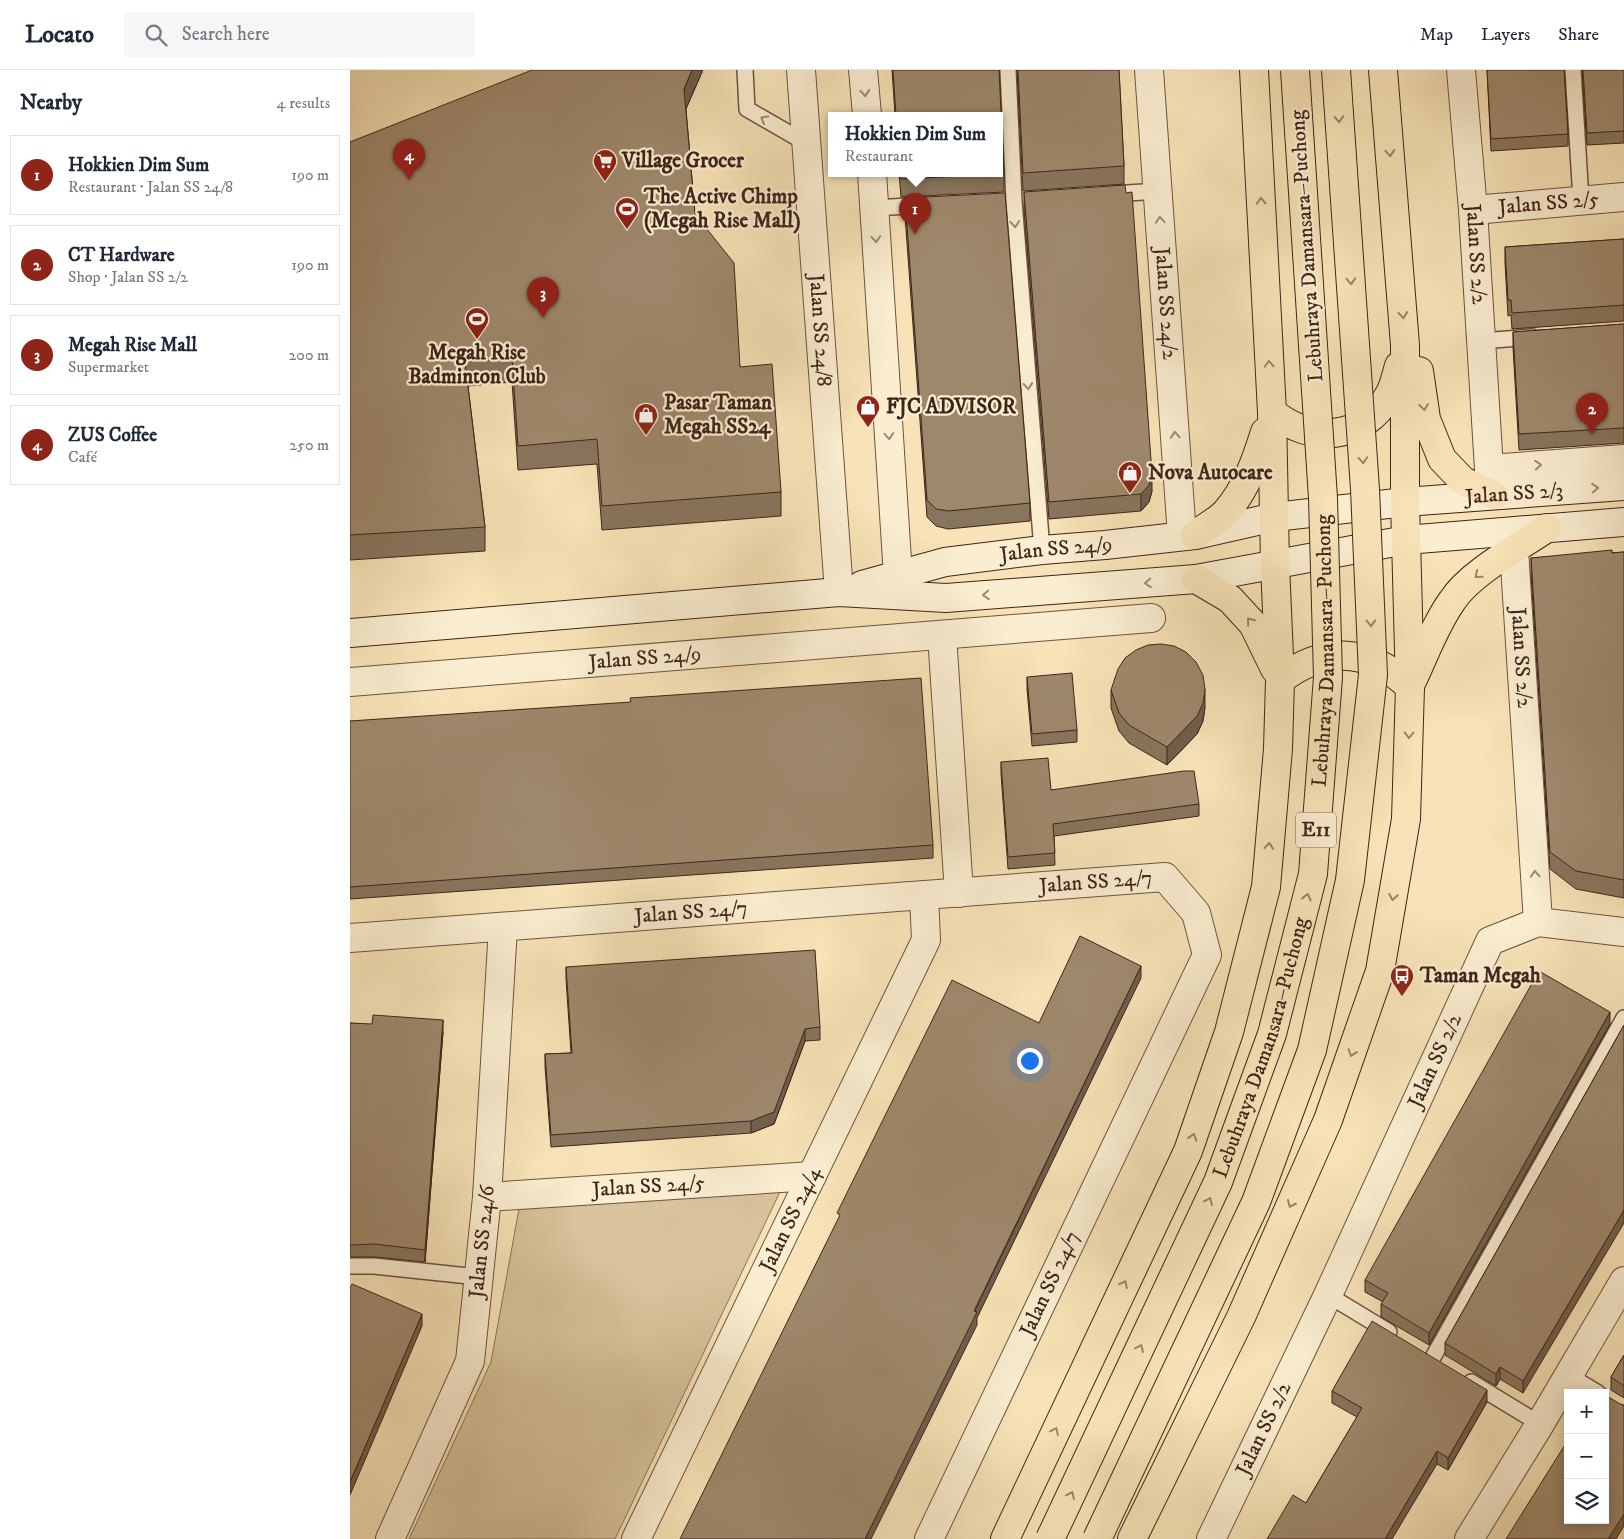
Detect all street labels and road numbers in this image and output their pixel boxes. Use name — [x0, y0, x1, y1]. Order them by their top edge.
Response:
street label: Lebuhraya Damansara–Puchong — [1284, 108, 1329, 383]
street label: Jalan SS 2/5 — [1495, 186, 1600, 221]
street label: Jalan SS 2/2 — [1459, 201, 1492, 306]
street label: Jalan SS 24/2 — [1148, 244, 1183, 361]
street label: Jalan SS 24/8 — [803, 271, 837, 388]
street label: Jalan SS 2/3 — [1462, 477, 1564, 511]
street label: Lebuhraya Damansara–Puchong — [1307, 513, 1341, 788]
street label: Jalan SS 24/9 — [996, 531, 1114, 568]
street label: Jalan SS 2/2 — [1505, 605, 1537, 709]
street label: Jalan SS 24/9 — [586, 641, 702, 676]
road number: E11 — [1296, 812, 1336, 848]
street label: Jalan SS 24/7 — [1036, 865, 1153, 900]
street label: Jalan SS 24/7 — [632, 895, 749, 930]
street label: Lebuhraya Damansara–Puchong — [1208, 914, 1315, 1182]
street label: Jalan SS 2/2 — [1402, 1009, 1468, 1114]
street label: Jalan SS 24/4 — [753, 1162, 828, 1278]
street label: Jalan SS 24/5 — [590, 1170, 706, 1203]
street label: Jalan SS 24/6 — [463, 1184, 501, 1301]
street label: Jalan SS 24/7 — [1013, 1227, 1086, 1343]
street label: Jalan SS 2/2 — [1229, 1377, 1297, 1482]

